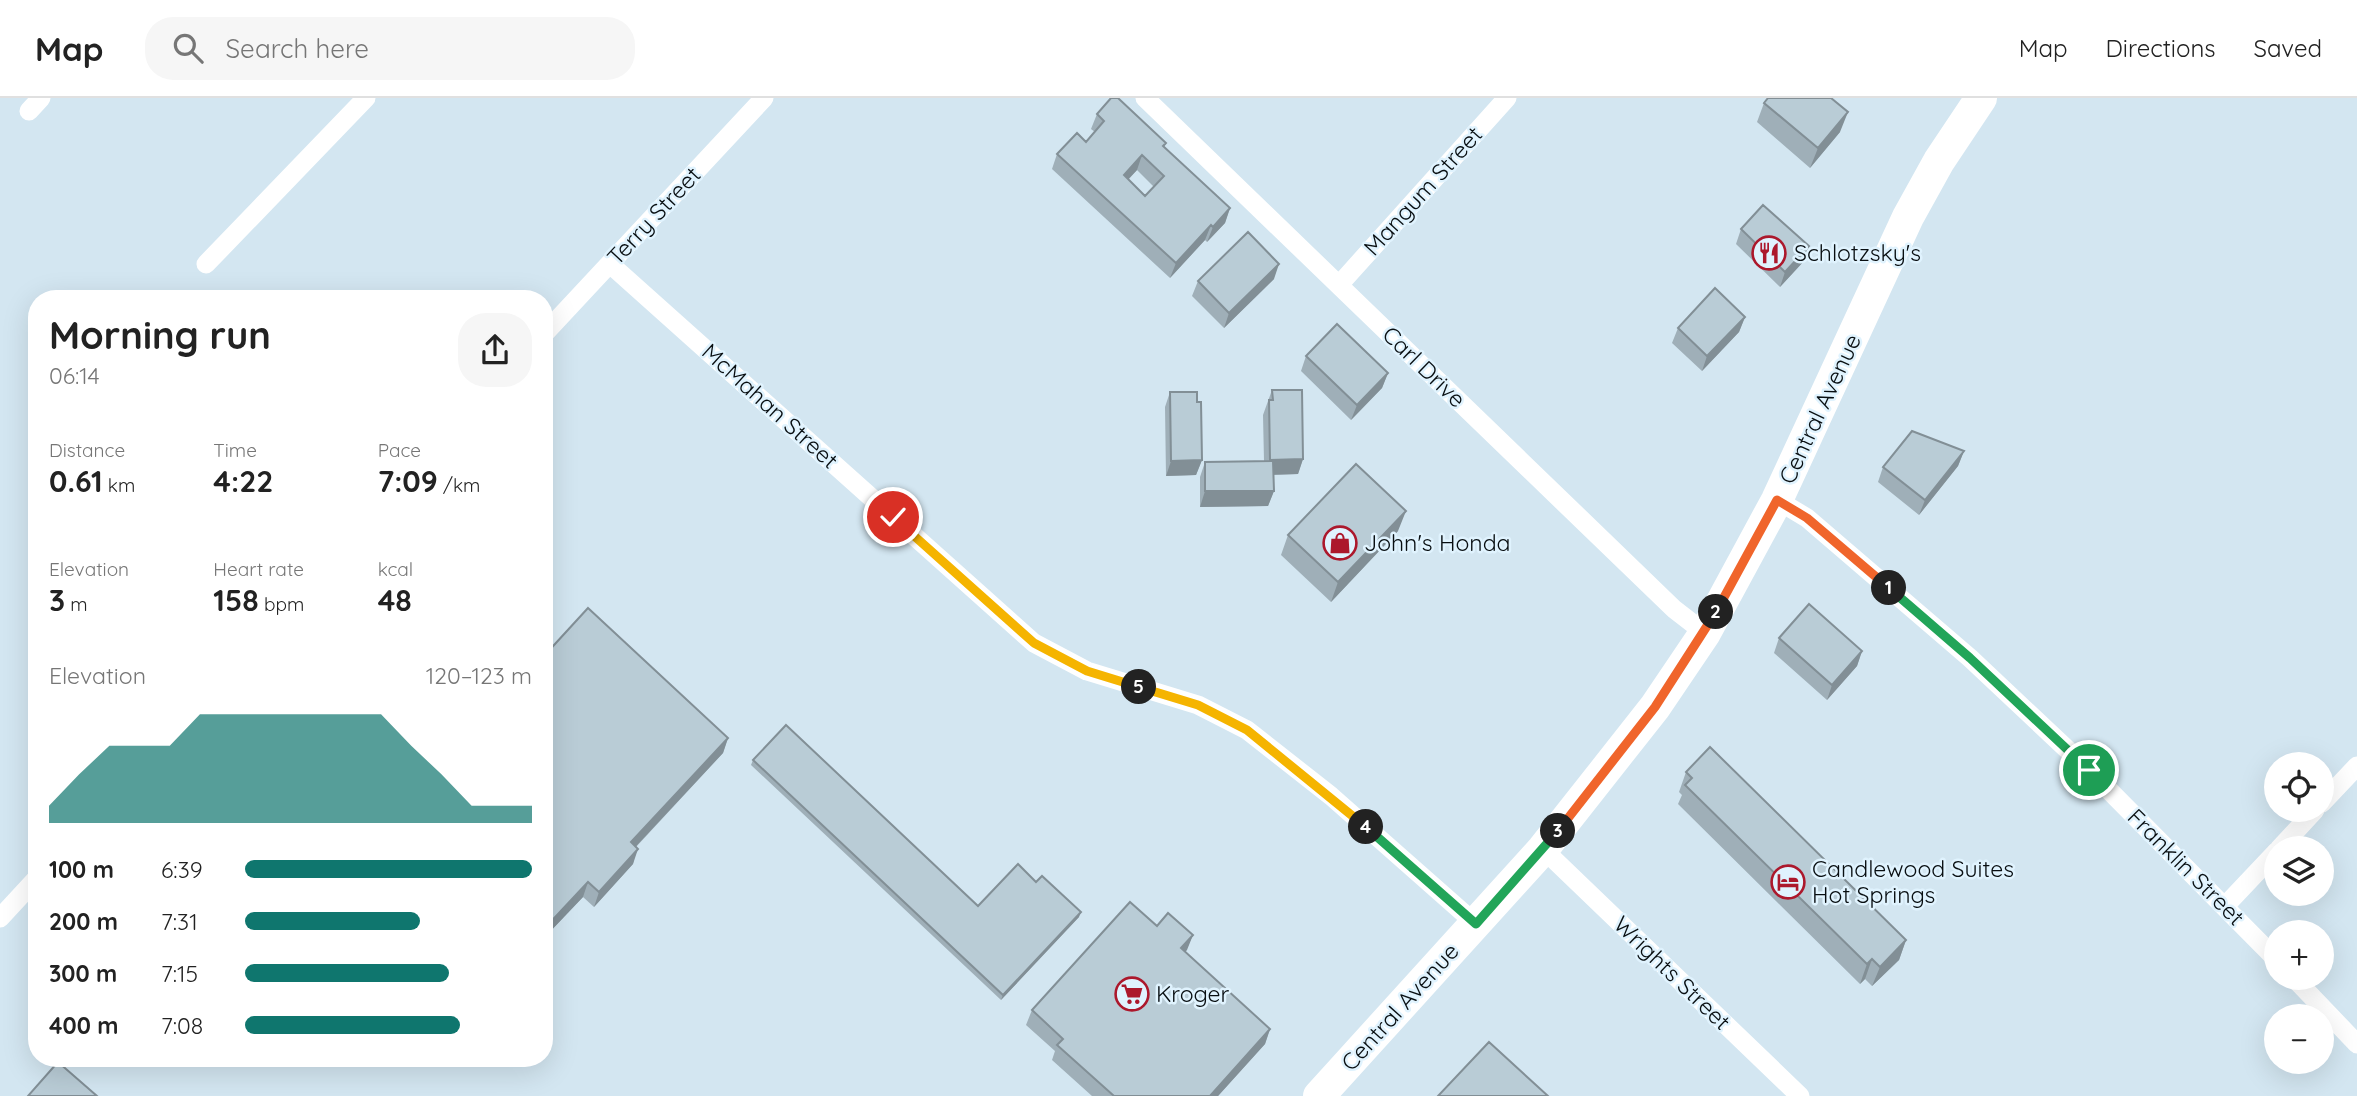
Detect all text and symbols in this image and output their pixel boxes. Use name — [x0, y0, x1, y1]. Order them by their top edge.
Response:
search box — [145, 17, 635, 80]
text: Map — [35, 28, 103, 69]
icon: search — [169, 29, 207, 67]
text: Search here — [225, 32, 369, 65]
text: Map — [2019, 33, 2068, 63]
text: Directions — [2106, 33, 2216, 63]
text: Saved — [2254, 33, 2322, 63]
street label: Mangum Street — [1357, 120, 1488, 261]
street label: Terry Street — [601, 160, 707, 271]
restaurant icon: Schlotzsky's — [1750, 234, 1788, 272]
place label: Schlotzsky's — [1794, 238, 1921, 267]
text: Morning run — [49, 311, 271, 359]
button: share — [458, 313, 532, 387]
street label: Carl Drive — [1377, 320, 1472, 413]
street label: Central Avenue — [1772, 329, 1867, 488]
street label: McMahan Street — [696, 337, 845, 475]
text: 06:14 — [49, 361, 100, 390]
text: Distance — [49, 438, 125, 462]
text: Time — [213, 438, 257, 462]
text: Pace — [378, 438, 421, 462]
text: 0.61 — [49, 462, 103, 500]
text: 4:22 — [213, 462, 273, 500]
text: 7:09 — [378, 462, 438, 500]
text: km — [103, 473, 135, 497]
text: /km — [438, 473, 480, 497]
pin — [863, 487, 923, 547]
icon: check — [874, 498, 912, 536]
shop icon: John's Honda — [1321, 524, 1359, 562]
place label: John's Honda — [1364, 528, 1511, 557]
text: Elevation — [49, 557, 129, 581]
text: Heart rate — [213, 557, 304, 581]
text: kcal — [378, 557, 413, 581]
pin: 1 — [1871, 570, 1906, 606]
text: 1 — [1885, 575, 1892, 599]
text: 3 — [49, 581, 65, 619]
text: 158 — [213, 581, 259, 619]
text: 48 — [378, 581, 412, 619]
text: m — [65, 592, 88, 616]
text: bpm — [259, 592, 304, 616]
pin: 2 — [1698, 594, 1734, 630]
text: 2 — [1710, 599, 1721, 623]
text: Elevation — [49, 661, 146, 690]
text: 120–123 m — [426, 661, 532, 690]
pin: 5 — [1122, 670, 1156, 704]
text: 5 — [1133, 674, 1144, 698]
pin — [2059, 740, 2119, 800]
icon: arrive — [2070, 751, 2108, 789]
map controls — [2264, 752, 2334, 1074]
button: locate — [2264, 752, 2334, 822]
street label: Franklin Street — [2122, 802, 2251, 931]
pin: 4 — [1348, 810, 1384, 844]
text: 4 — [1360, 814, 1371, 838]
pin: 3 — [1540, 814, 1576, 848]
text: 3 — [1552, 818, 1563, 842]
button: layers — [2264, 836, 2334, 906]
place label: Candlewood Suites Hot Springs — [1812, 854, 2014, 909]
text: 100 m — [49, 855, 114, 884]
text: 6:39 — [161, 855, 203, 884]
hotel icon: Candlewood Suites Hot Springs — [1769, 863, 1807, 901]
text: 200 m — [49, 907, 118, 936]
text: 7:31 — [161, 907, 198, 936]
street label: Wrights Street — [1608, 910, 1737, 1036]
button: + — [2264, 920, 2334, 990]
street label: Central Avenue — [1335, 937, 1465, 1077]
text: 300 m — [49, 959, 117, 988]
text: 7:15 — [161, 959, 198, 988]
supermarket icon: Kroger — [1113, 975, 1151, 1013]
place label: Kroger — [1156, 979, 1229, 1008]
button: − — [2264, 1004, 2334, 1074]
text: 400 m — [49, 1011, 118, 1040]
text: 7:08 — [161, 1011, 203, 1040]

